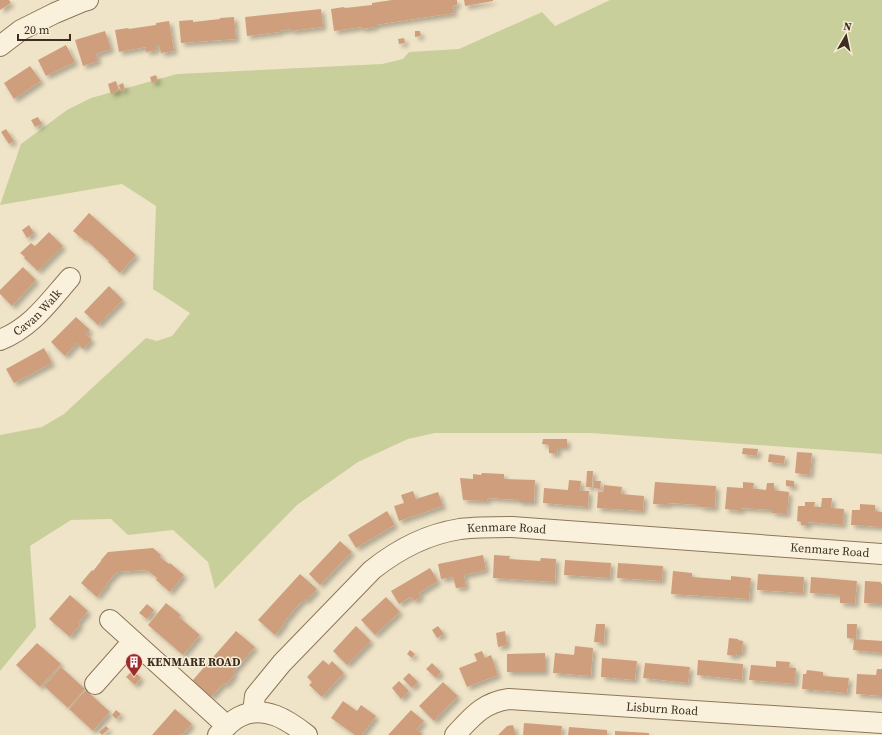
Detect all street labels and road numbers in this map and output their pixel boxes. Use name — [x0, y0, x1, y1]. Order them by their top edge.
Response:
street label: Cavan Walk — [10, 285, 66, 340]
street label: Kenmare Road — [466, 519, 547, 537]
street label: Kenmare Road — [790, 539, 870, 561]
street label: Lisburn Road — [626, 699, 699, 719]

